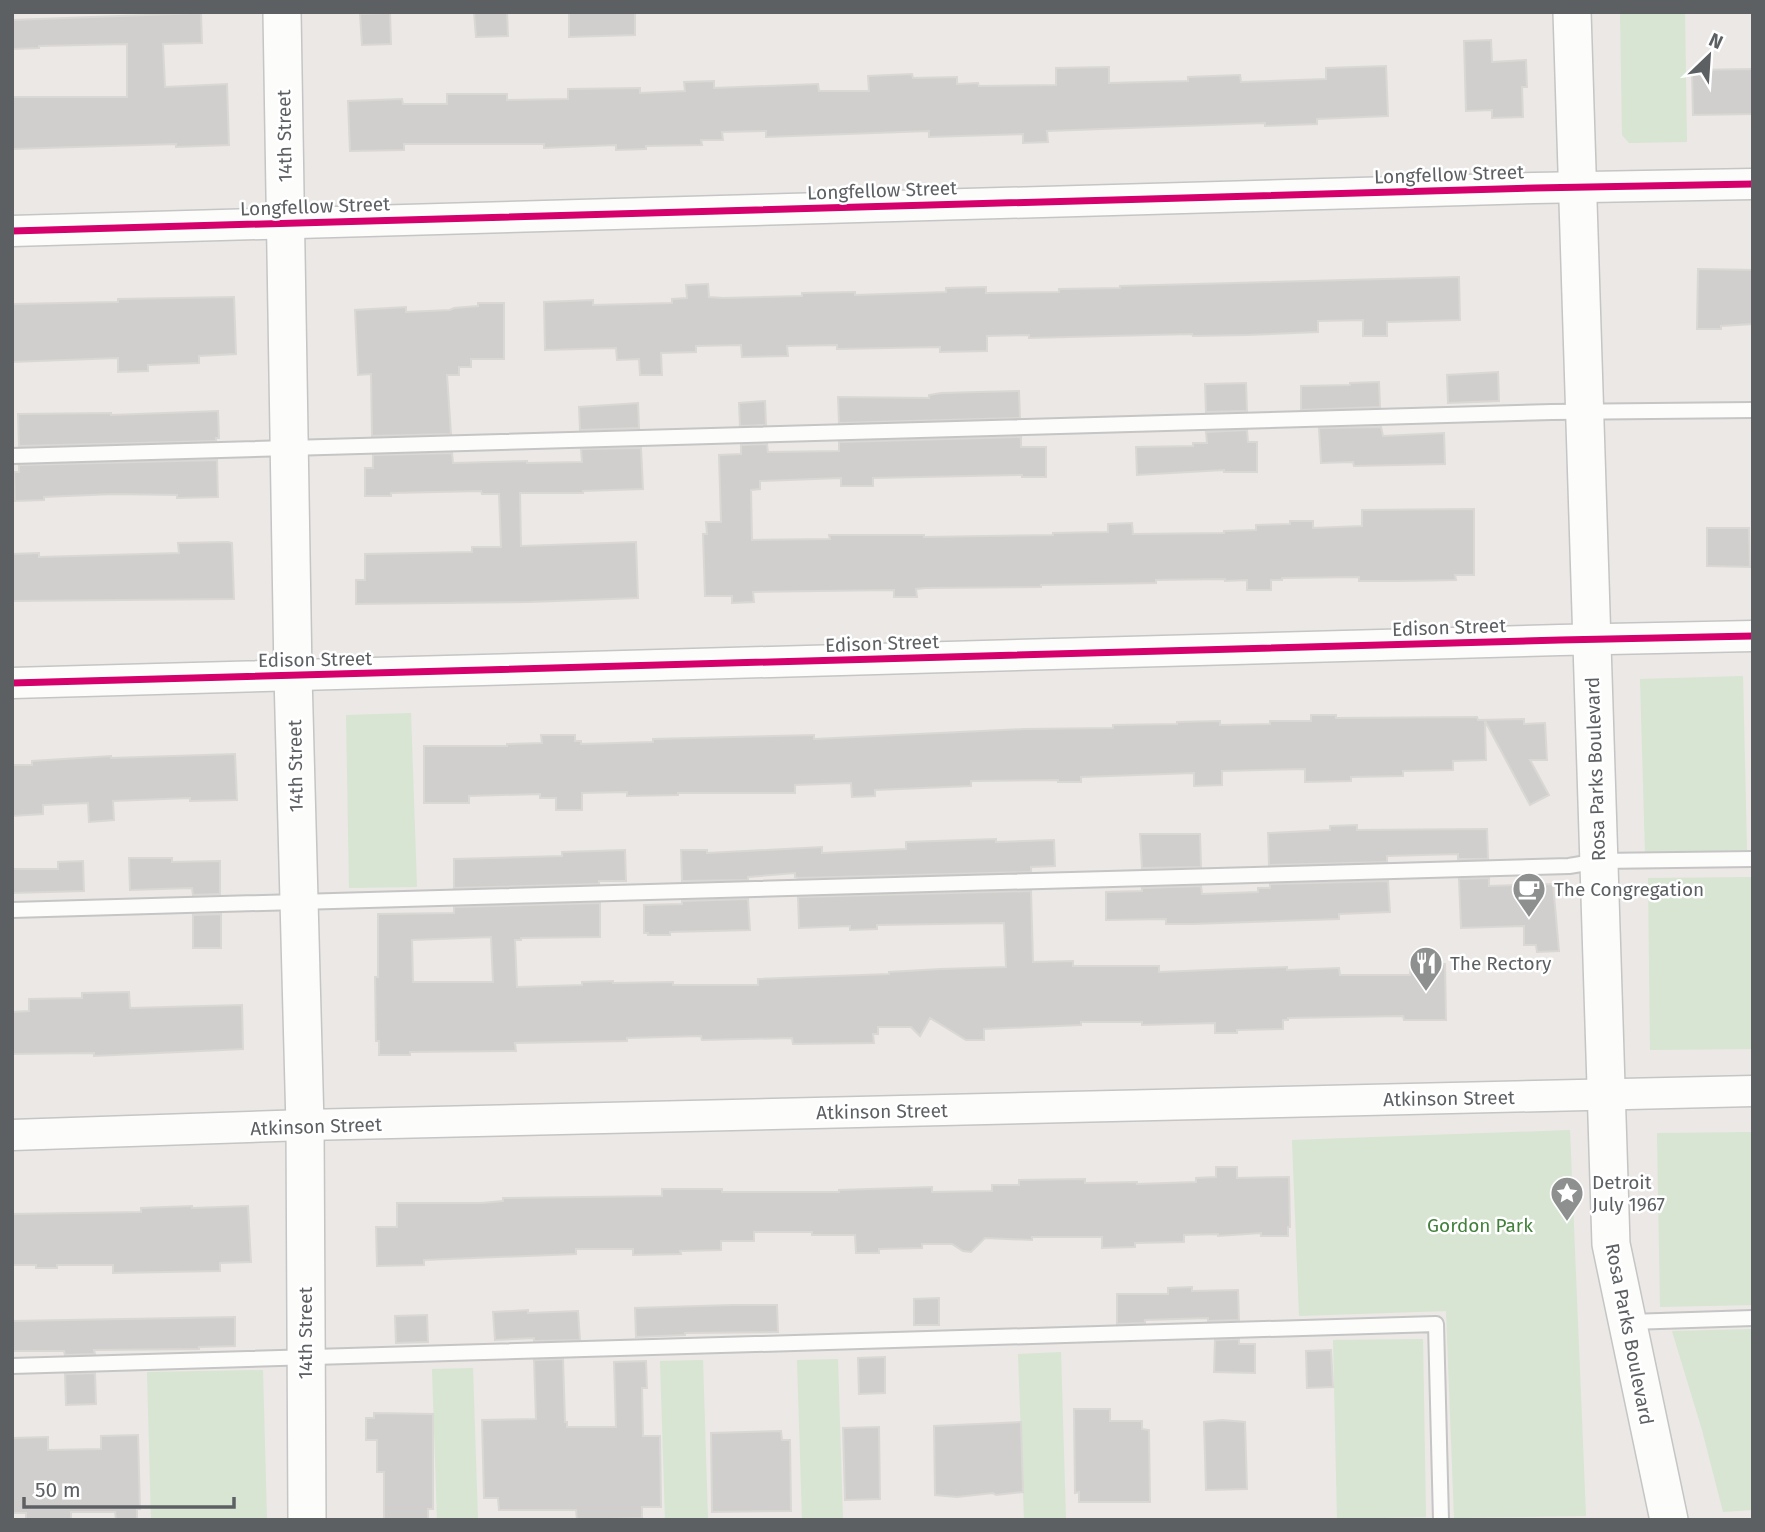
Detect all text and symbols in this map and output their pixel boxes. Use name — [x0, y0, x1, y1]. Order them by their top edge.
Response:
north arrow — [1674, 21, 1744, 91]
text: N — [1705, 28, 1727, 54]
street label: 14th Street — [272, 89, 297, 183]
street label: Longfellow Street — [1374, 160, 1524, 189]
street label: Longfellow Street — [807, 176, 957, 205]
street label: Longfellow Street — [240, 192, 390, 221]
street label: Edison Street — [1392, 614, 1507, 641]
street label: Edison Street — [825, 630, 940, 657]
street label: Edison Street — [258, 647, 372, 672]
street label: Rosa Parks Boulevard — [1581, 676, 1610, 862]
street label: 14th Street — [283, 719, 308, 813]
cafe icon: The Congregation — [1510, 870, 1548, 919]
place label: The Congregation — [1554, 878, 1704, 901]
restaurant icon: The Rectory — [1407, 944, 1445, 993]
place label: The Rectory — [1450, 952, 1552, 975]
street label: Atkinson Street — [1383, 1086, 1515, 1111]
street label: Atkinson Street — [816, 1099, 948, 1124]
street label: Atkinson Street — [250, 1113, 382, 1140]
place label: Detroit July 1967 — [1592, 1171, 1665, 1216]
place icon: Detroit July 1967 — [1548, 1174, 1586, 1223]
park label: Gordon Park — [1427, 1214, 1533, 1237]
street label: Rosa Parks Boulevard — [1601, 1241, 1658, 1427]
street label: 14th Street — [294, 1286, 317, 1379]
scale bar — [24, 1466, 234, 1510]
text: 50 m — [35, 1477, 81, 1503]

